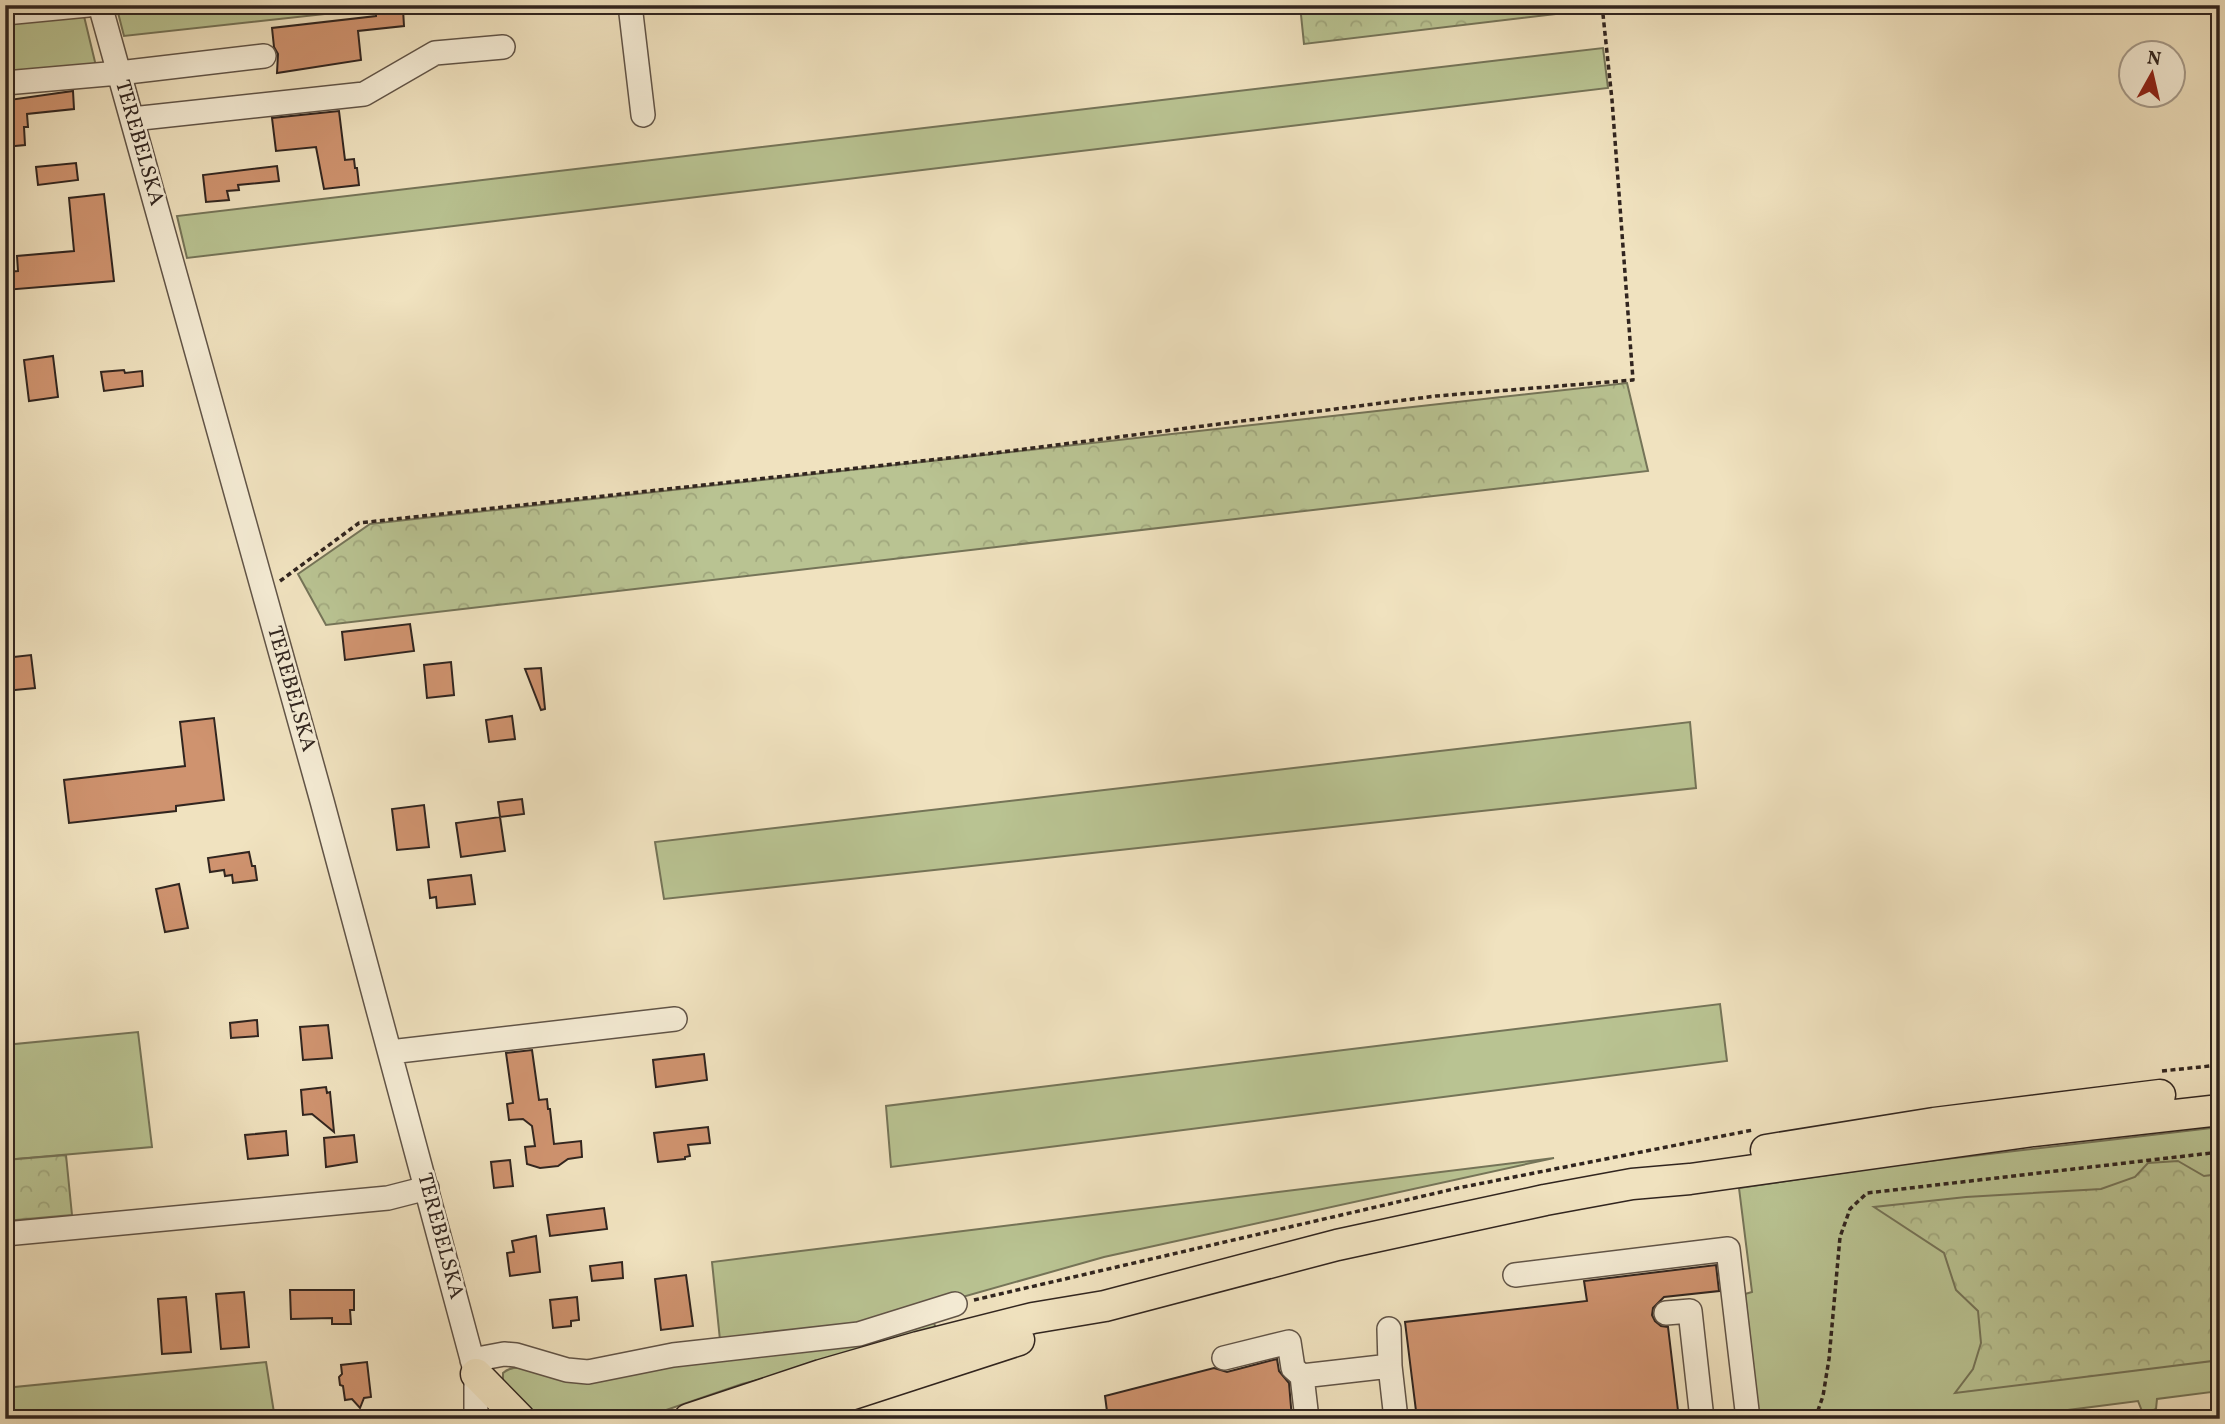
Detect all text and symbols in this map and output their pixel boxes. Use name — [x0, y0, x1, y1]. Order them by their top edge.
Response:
north arrow — [2116, 38, 2186, 108]
text: N — [2145, 45, 2163, 73]
street label: TEREBELSKA — [107, 77, 171, 209]
street label: TEREBELSKA — [259, 623, 323, 755]
street label: TEREBELSKA — [409, 1170, 471, 1302]

